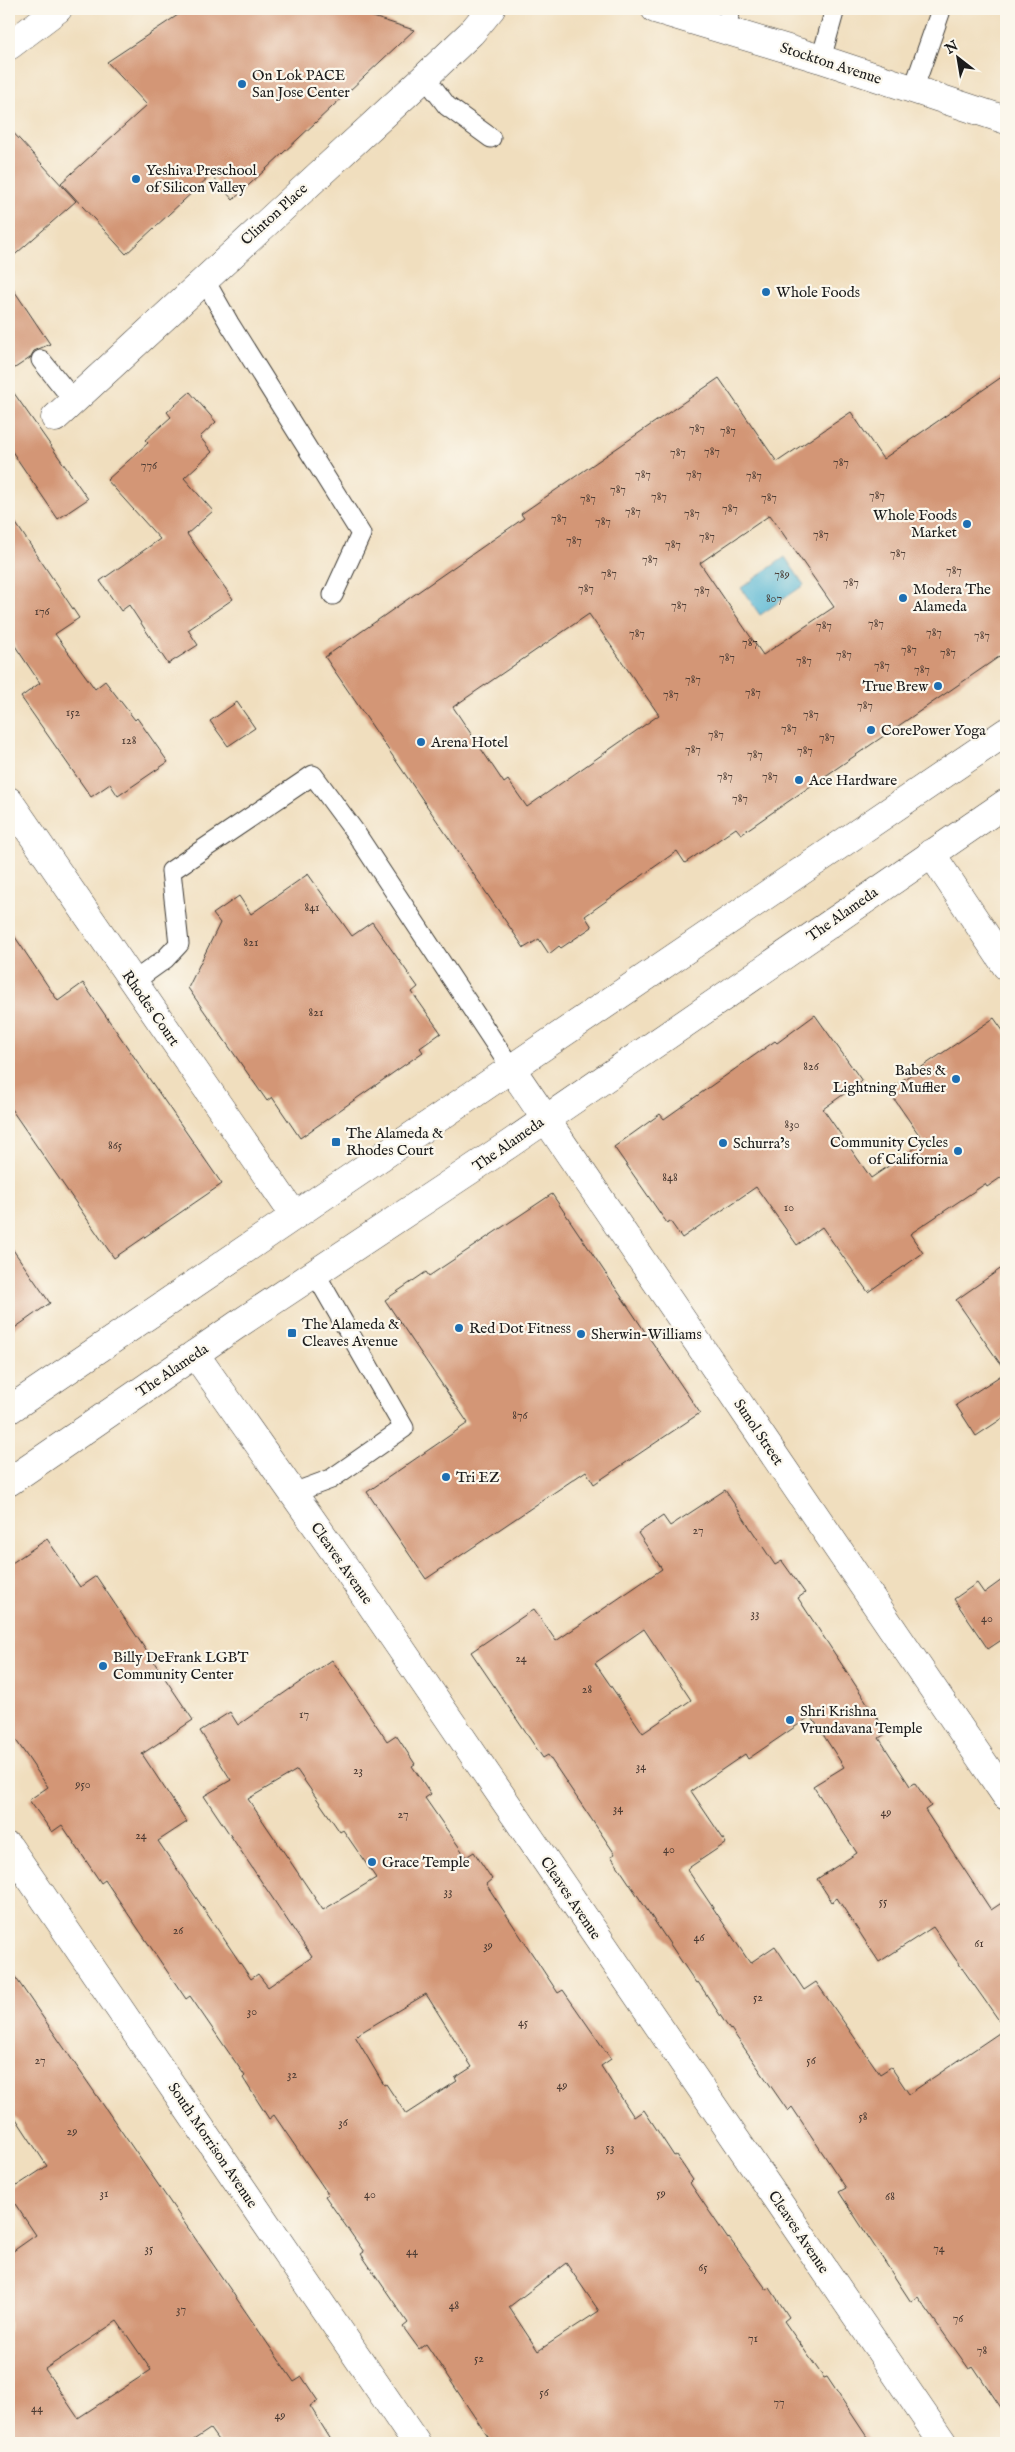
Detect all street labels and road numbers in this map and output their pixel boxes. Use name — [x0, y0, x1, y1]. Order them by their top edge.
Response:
street label: Stockton Avenue — [778, 38, 884, 89]
street label: Clinton Place — [237, 179, 312, 249]
street label: The Alameda — [803, 883, 882, 946]
street label: Rhodes Court — [118, 967, 184, 1050]
street label: The Alameda — [469, 1113, 548, 1176]
street label: The Alameda — [133, 1339, 212, 1401]
street label: Sunol Street — [729, 1395, 788, 1469]
street label: Cleaves Avenue — [306, 1519, 377, 1608]
street label: Cleaves Avenue — [536, 1853, 605, 1943]
street label: South Morrison Avenue — [164, 2079, 262, 2212]
street label: Cleaves Avenue — [764, 2187, 833, 2277]

